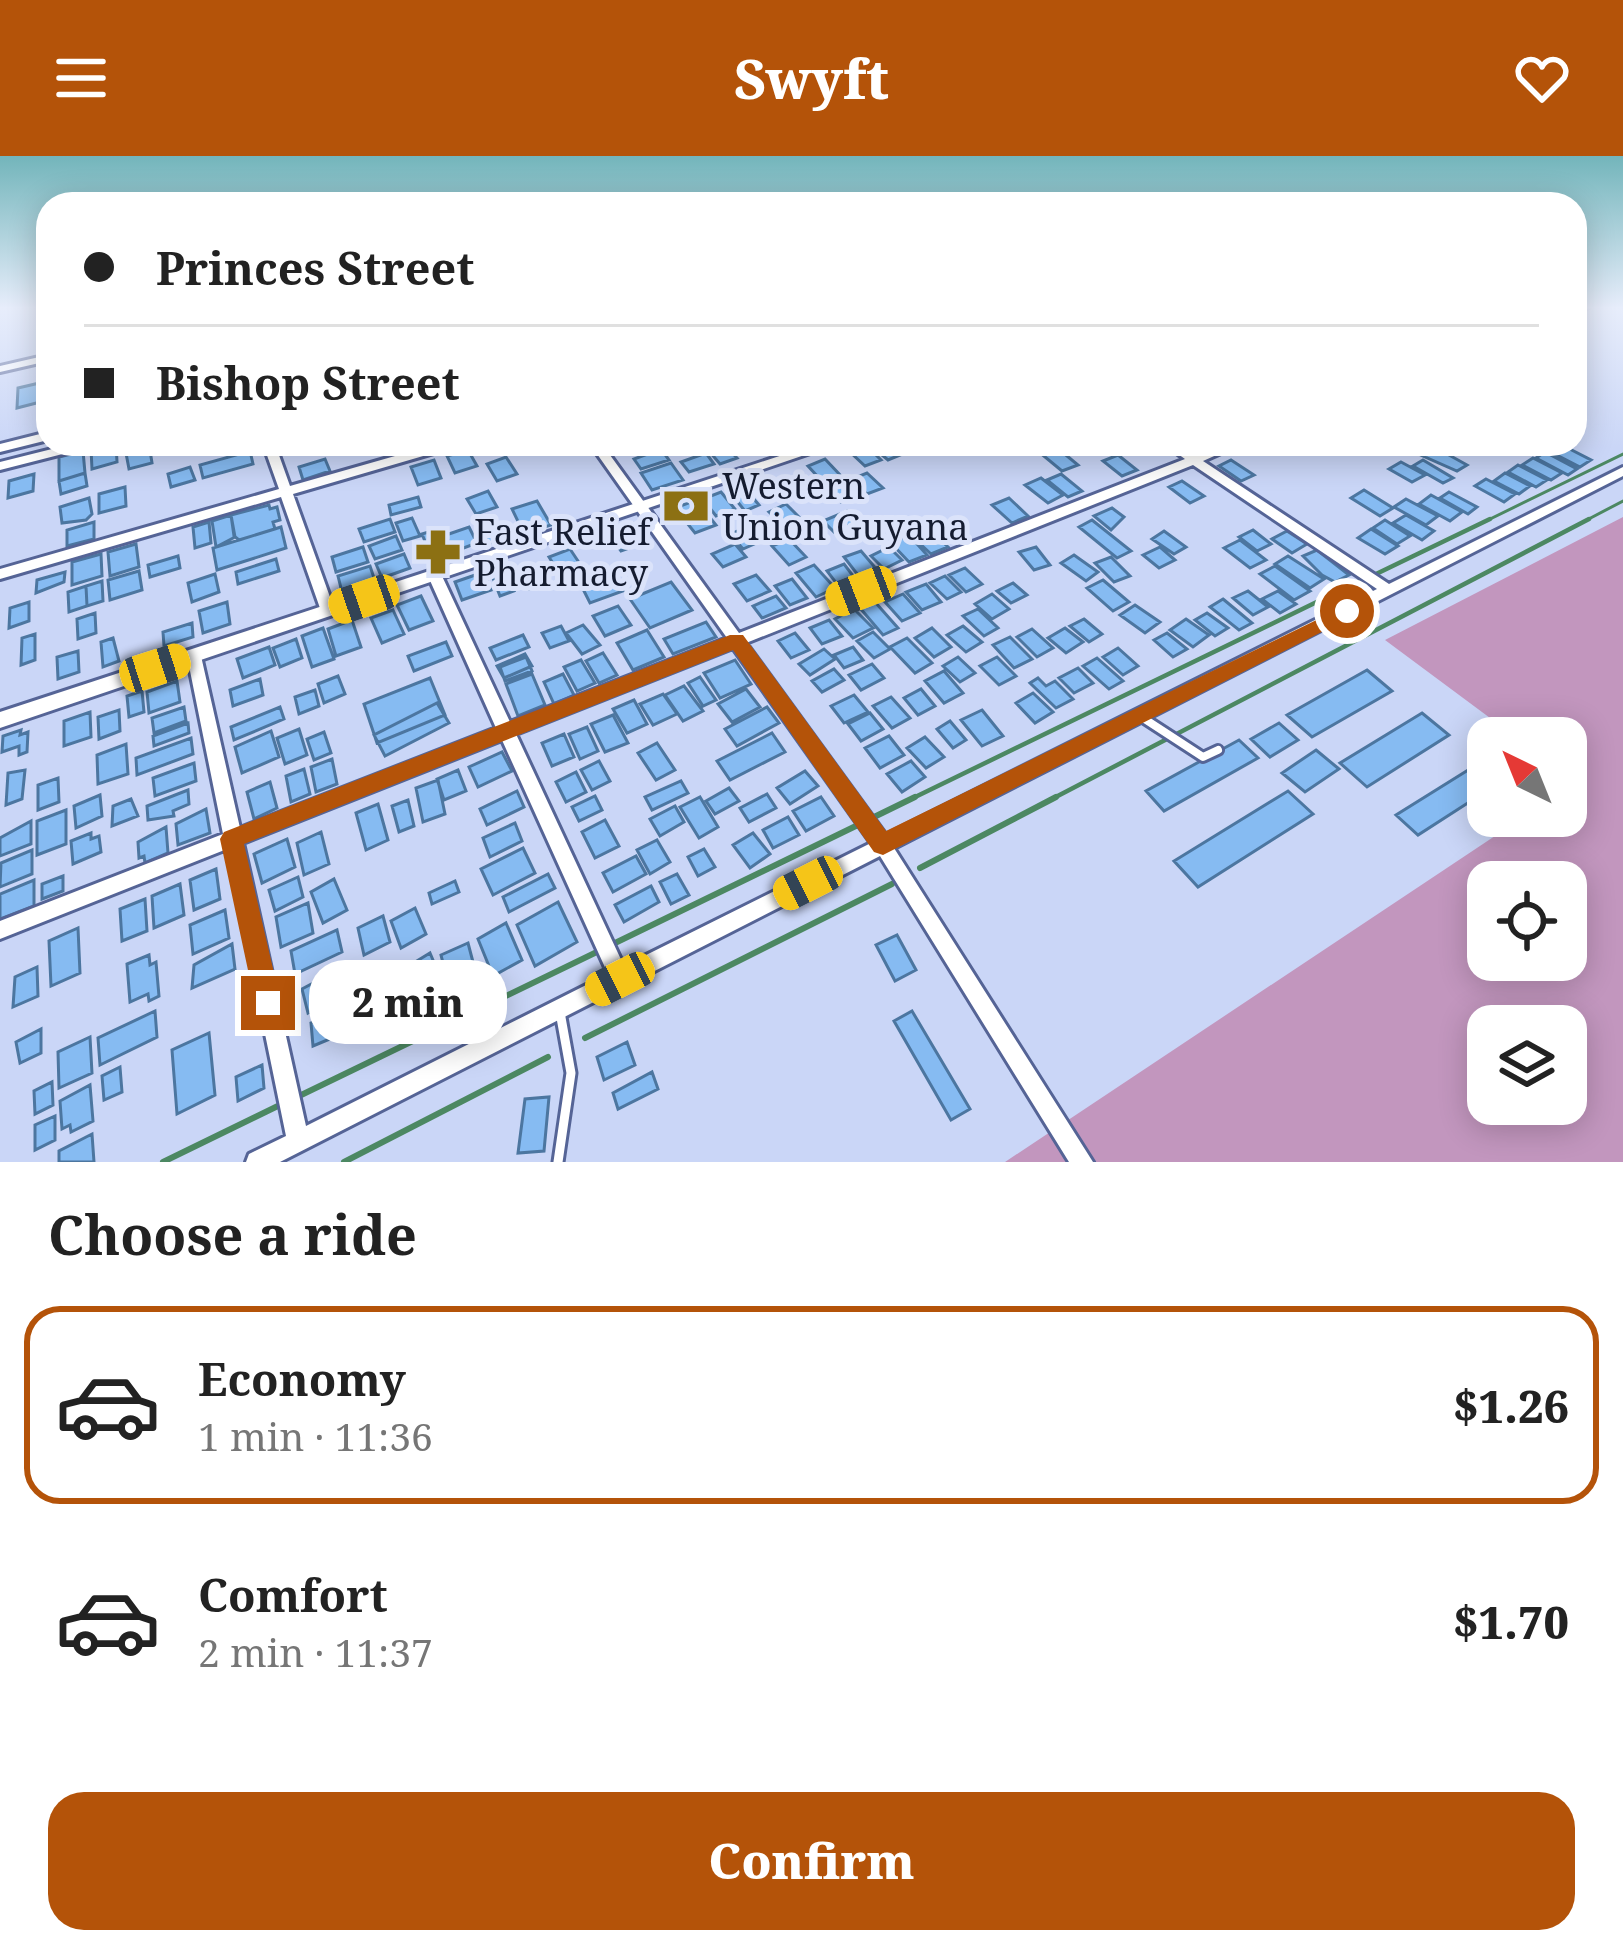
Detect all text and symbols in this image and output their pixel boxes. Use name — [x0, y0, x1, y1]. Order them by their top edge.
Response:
text: Swyft — [734, 41, 889, 115]
icon: menu — [48, 45, 114, 111]
icon: heart — [1509, 45, 1575, 111]
text: Princes Street — [156, 237, 474, 298]
text: Bishop Street — [156, 352, 460, 413]
place label: Western Union Guyana — [722, 461, 969, 551]
bank icon: Western Union Guyana — [661, 481, 711, 531]
place label: Fast Relief Pharmacy — [474, 507, 653, 597]
pharmacy icon: Fast Relief Pharmacy — [413, 527, 463, 577]
car — [821, 561, 901, 621]
car — [324, 570, 404, 628]
route start — [1320, 584, 1374, 638]
car — [115, 640, 195, 696]
north arrow — [1467, 717, 1587, 837]
map controls — [1467, 717, 1587, 1125]
car — [768, 851, 848, 915]
button: locate — [1467, 861, 1587, 981]
car — [580, 947, 660, 1011]
callout: 2 min — [310, 961, 508, 1045]
text: 2 min — [352, 975, 464, 1028]
route end — [241, 976, 295, 1030]
button: layers — [1467, 1005, 1587, 1125]
text: Choose a ride — [48, 1197, 417, 1271]
text: Economy — [198, 1348, 406, 1409]
icon: car — [54, 1351, 162, 1459]
text: $1.26 — [1453, 1375, 1569, 1436]
text: 1 min · 11:36 — [198, 1409, 433, 1462]
text: Comfort — [198, 1564, 388, 1625]
icon: car — [54, 1567, 162, 1675]
text: $1.70 — [1453, 1591, 1569, 1652]
text: 2 min · 11:37 — [198, 1625, 433, 1678]
button: Confirm — [48, 1792, 1575, 1930]

